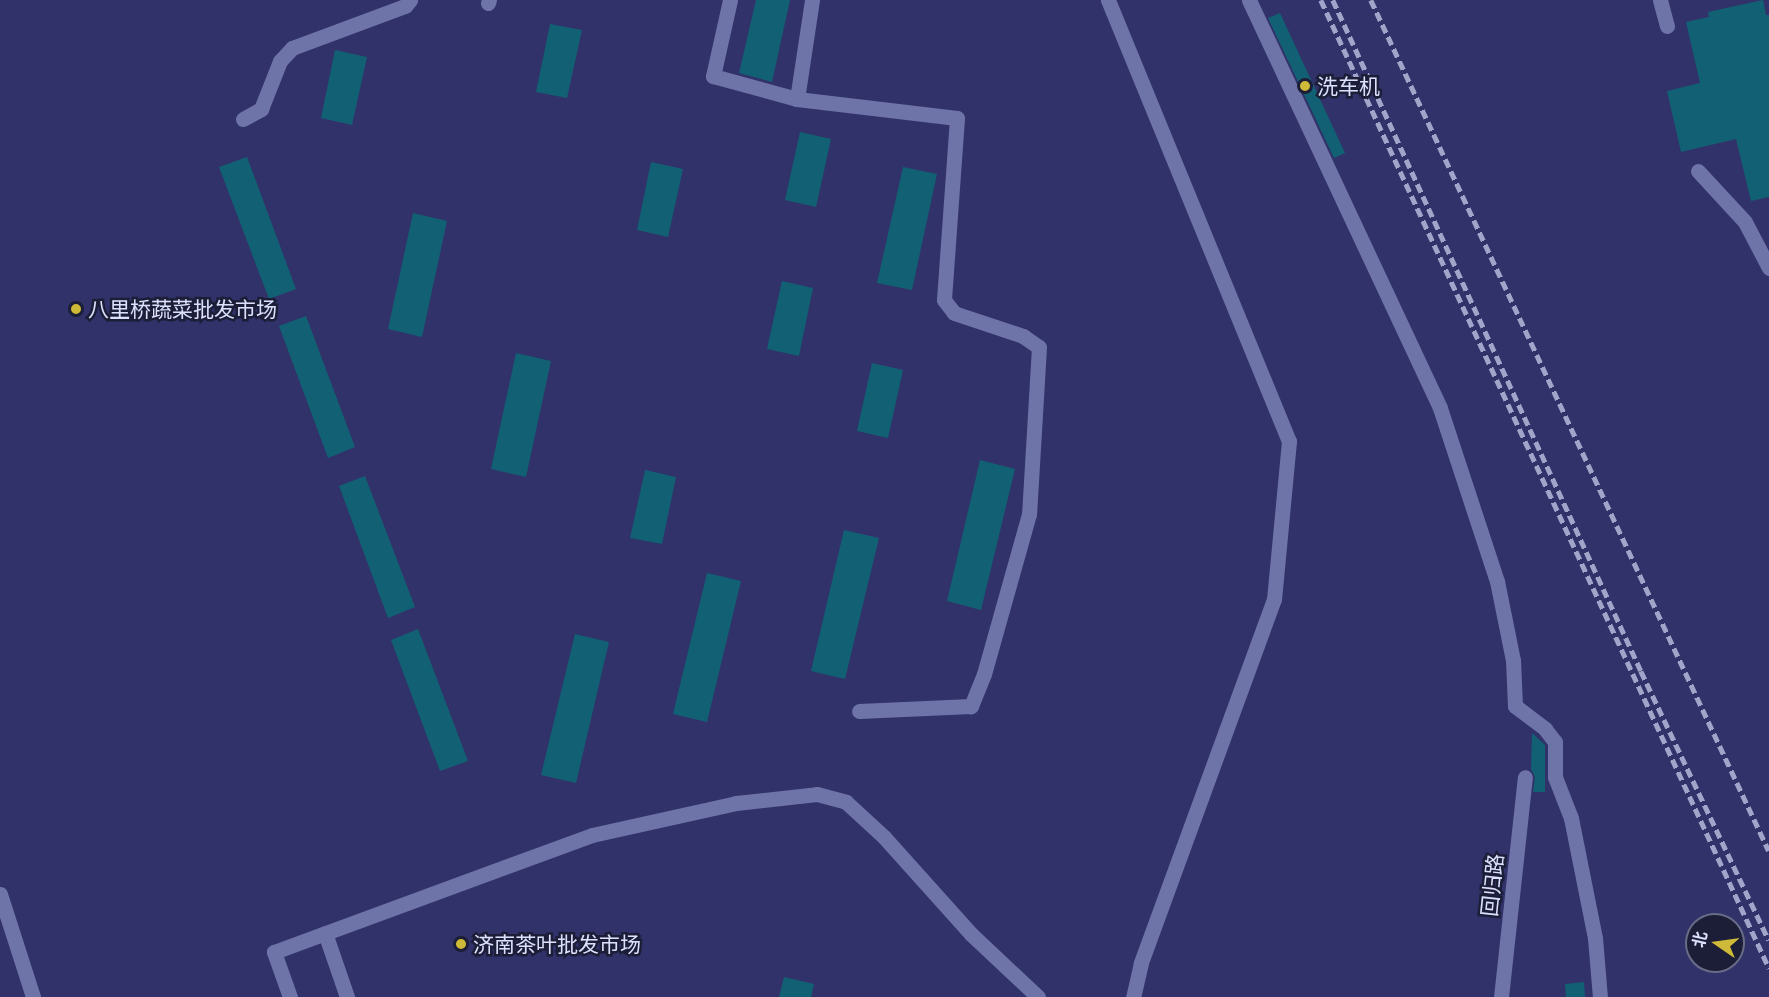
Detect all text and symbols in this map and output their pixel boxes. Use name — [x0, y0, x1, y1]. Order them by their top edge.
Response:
place label: 洗车机 — [1317, 73, 1380, 99]
marker: 洗车机 — [1298, 79, 1312, 93]
place label: 八里桥蔬菜批发市场 — [88, 296, 277, 322]
marker: 八里桥蔬菜批发市场 — [69, 302, 83, 316]
street label: 回归路 — [1476, 852, 1508, 918]
north arrow — [1685, 913, 1745, 973]
text: 北 — [1689, 930, 1710, 949]
place label: 济南茶叶批发市场 — [473, 931, 641, 957]
marker: 济南茶叶批发市场 — [454, 937, 468, 951]

